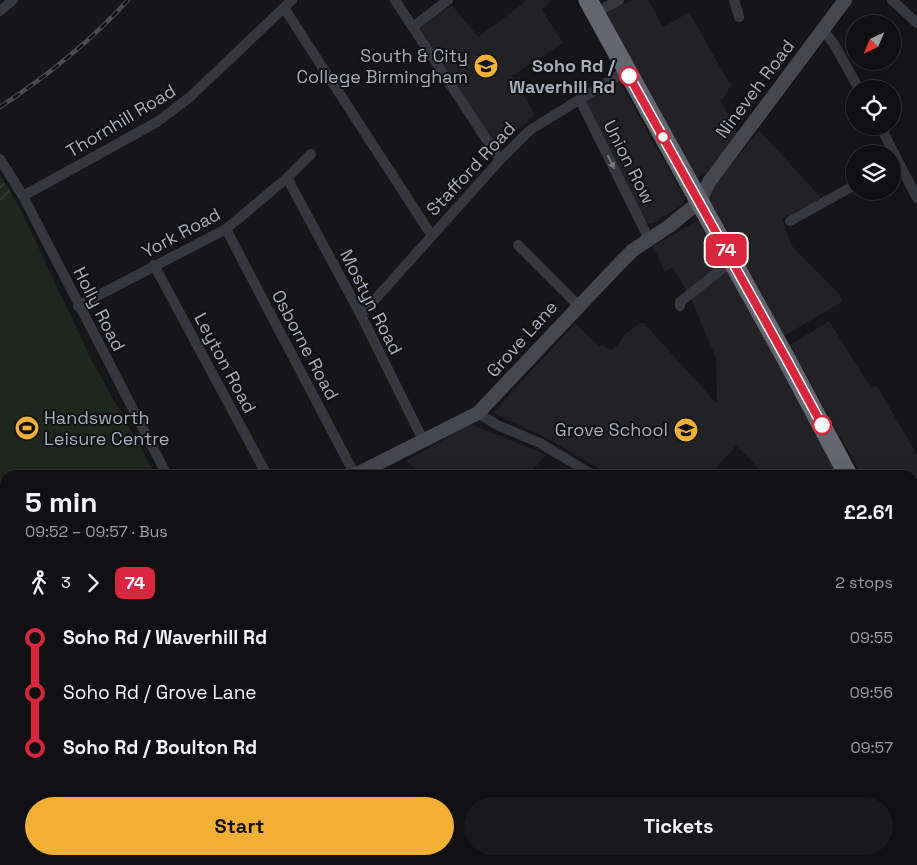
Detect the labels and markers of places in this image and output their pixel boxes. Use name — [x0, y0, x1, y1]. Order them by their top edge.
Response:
place label: South & City College Birmingham — [297, 44, 468, 88]
school or university icon: South & City College Birmingham — [473, 53, 499, 79]
place label: Soho Rd / Waverhill Rd — [509, 54, 616, 98]
marker: Soho Rd / Waverhill Rd — [619, 66, 639, 86]
unlabelled marker — [656, 130, 670, 144]
place label: Handsworth Leisure Centre — [44, 406, 169, 450]
sports icon: Handsworth Leisure Centre — [14, 415, 40, 441]
unlabelled marker — [812, 415, 832, 435]
school or university icon: Grove School — [673, 417, 699, 443]
place label: Grove School — [555, 418, 668, 441]

